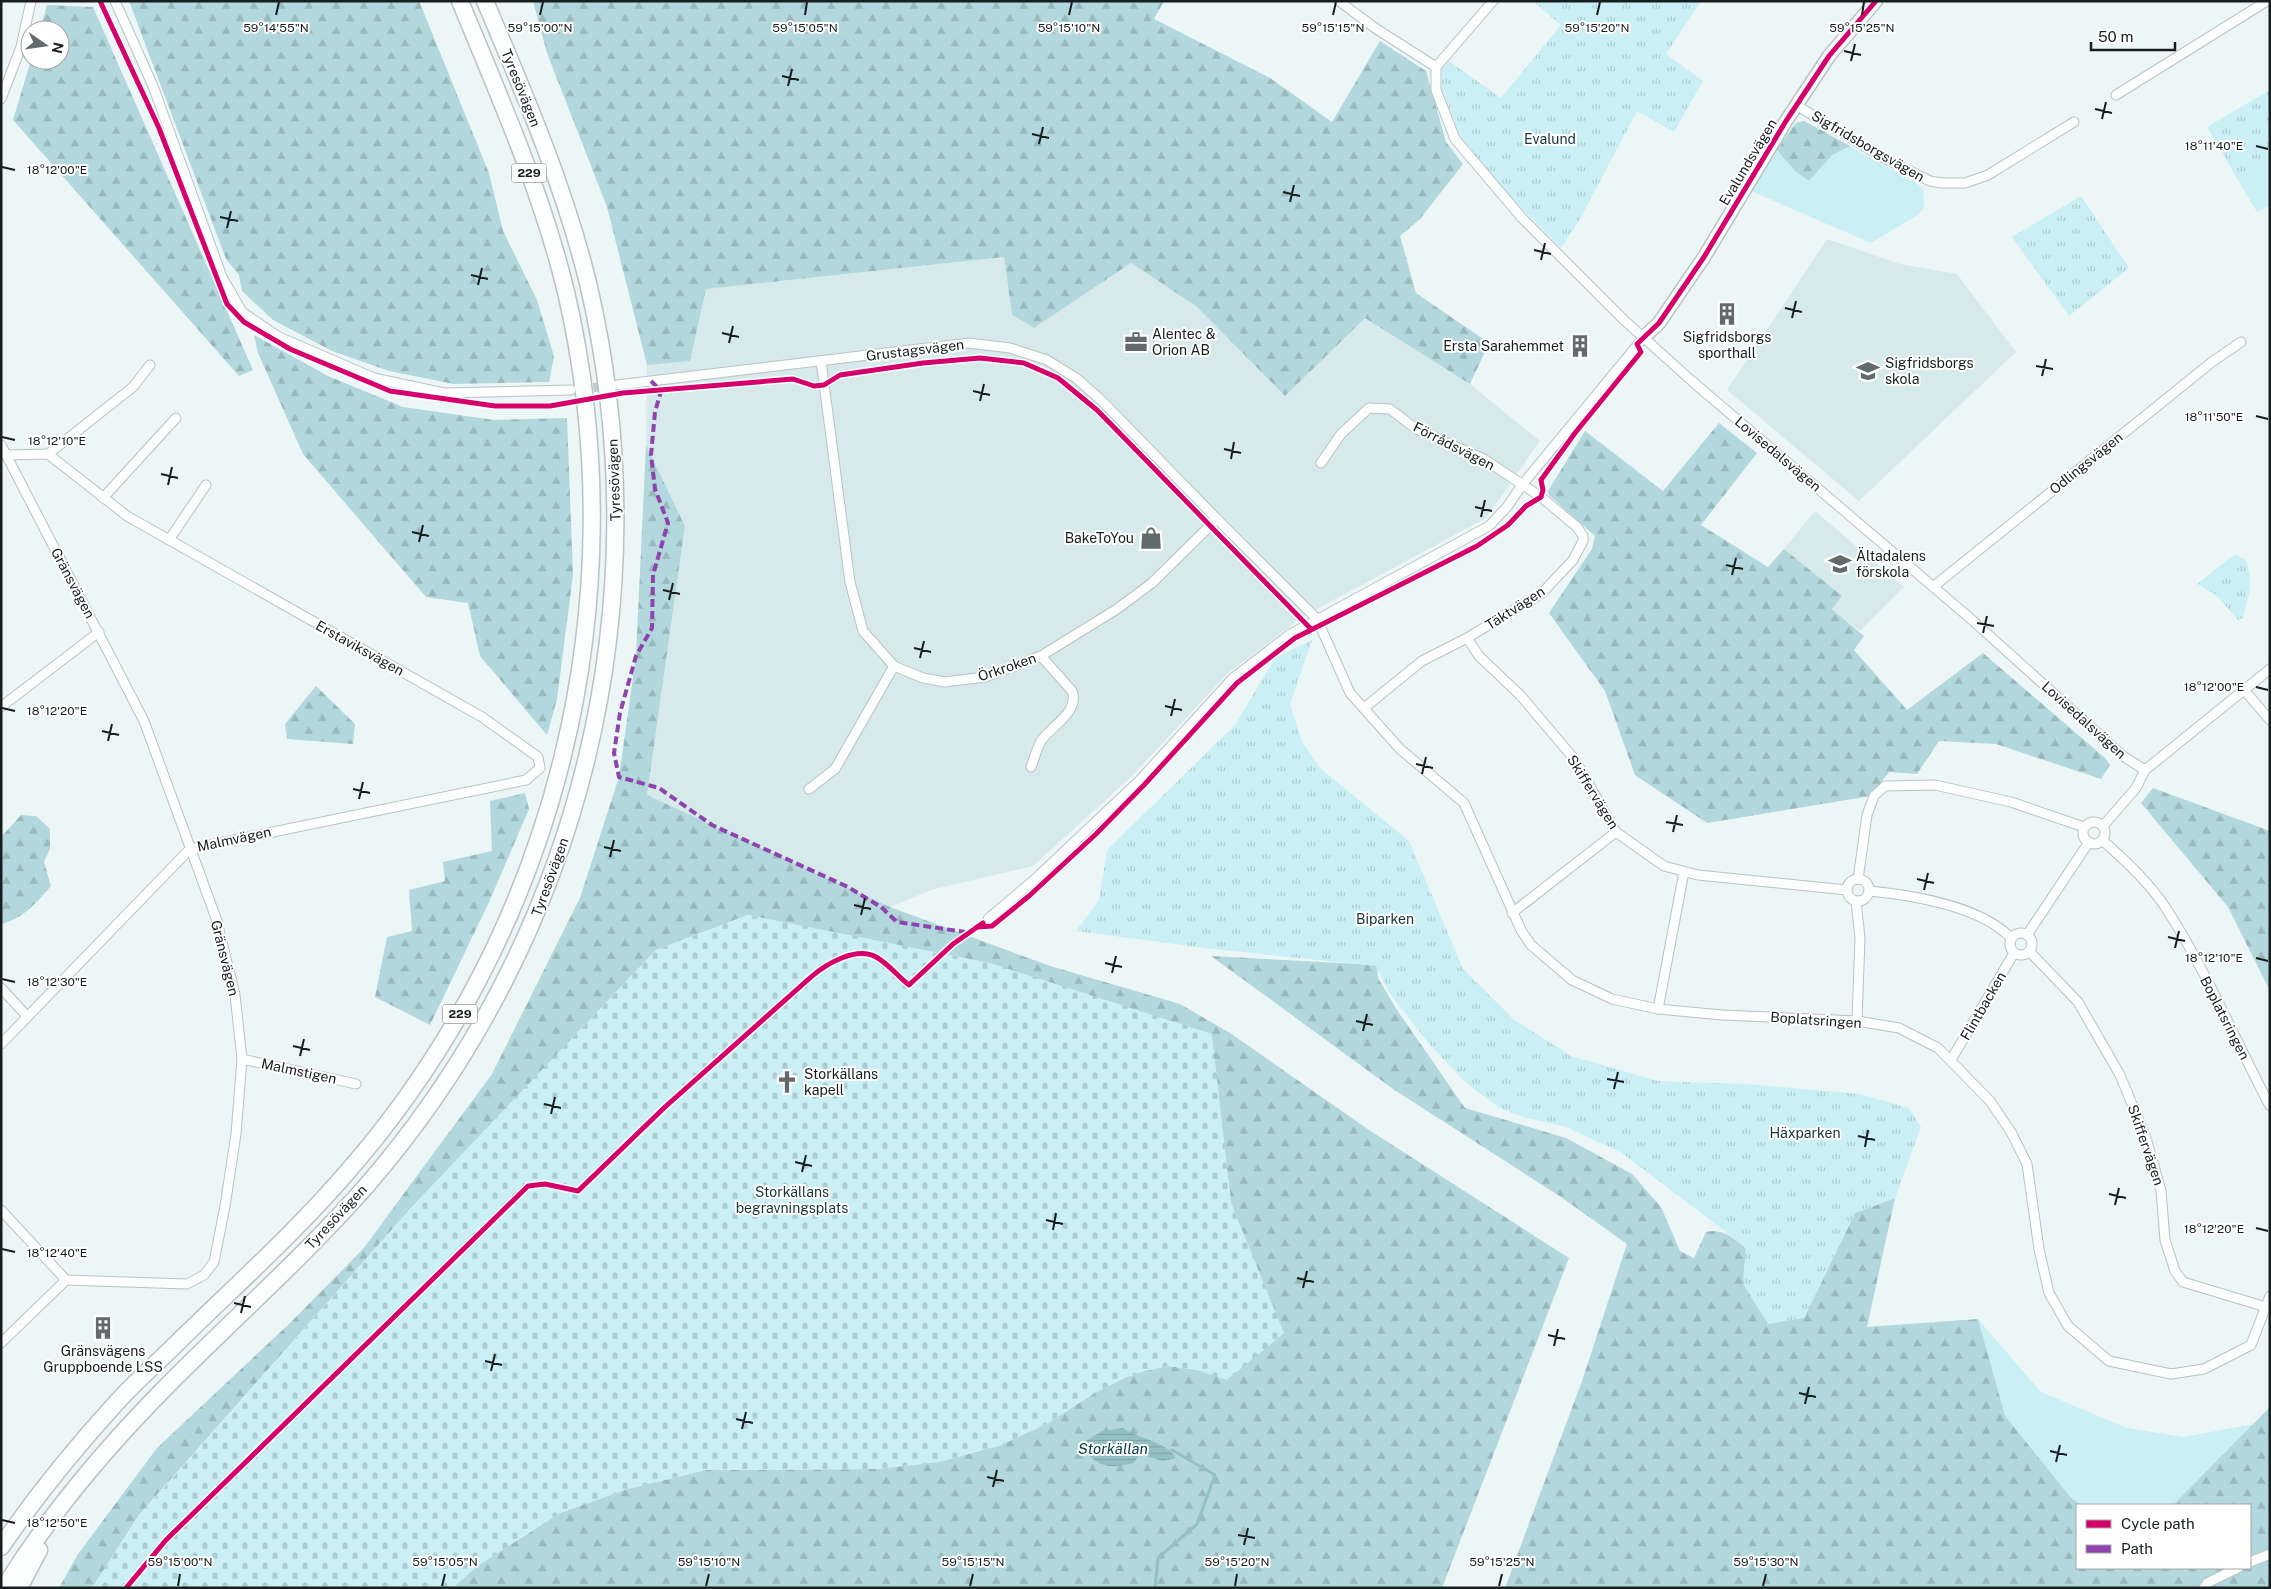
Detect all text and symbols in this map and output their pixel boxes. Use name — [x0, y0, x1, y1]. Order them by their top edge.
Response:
north arrow — [20, 20, 70, 70]
scale bar — [2091, 20, 2175, 52]
text: 59°14'55"N — [243, 21, 309, 35]
text: 59°15'00"N — [507, 21, 573, 35]
text: 59°15'05"N — [772, 21, 838, 35]
text: 59°15'10"N — [1038, 21, 1100, 35]
text: 59°15'15"N — [1301, 21, 1365, 35]
text: 59°15'20"N — [1565, 21, 1629, 35]
text: 59°15'25"N — [1829, 21, 1895, 35]
text: 50 m — [2098, 28, 2133, 45]
text: N — [49, 41, 67, 55]
street label: Tyresövägen — [498, 47, 544, 129]
street label: Sigfridsborgsvägen — [1809, 107, 1927, 185]
street label: Evalundsvägen — [1716, 116, 1780, 208]
park label: Evalund — [1524, 131, 1576, 147]
text: 18°11'40"E — [2185, 139, 2243, 153]
text: 18°12'00"E — [27, 163, 87, 177]
road number: 229 — [512, 164, 546, 182]
building icon: Sigfridsborgs sporthall — [1714, 301, 1740, 327]
place label: Alentec & Orion AB — [1152, 326, 1216, 358]
office icon: Alentec & Orion AB — [1123, 329, 1149, 355]
place label: Sigfridsborgs sporthall — [1683, 329, 1771, 361]
building icon: Ersta Sarahemmet — [1567, 333, 1593, 359]
street label: Grustagsvägen — [865, 336, 965, 364]
place label: Ersta Sarahemmet — [1443, 338, 1564, 354]
place label: Sigfridsborgs skola — [1885, 355, 1974, 387]
school or university icon: Sigfridsborgs skola — [1855, 358, 1881, 384]
text: 18°11'50"E — [2185, 410, 2243, 424]
street label: Lovisedalsvägen — [1732, 413, 1824, 495]
street label: Förrådsvägen — [1411, 419, 1497, 473]
street label: Odlingsvägen — [2046, 429, 2126, 497]
text: 18°12'10"E — [28, 434, 86, 448]
street label: Tyresövägen — [605, 439, 623, 521]
shop icon: BakeToYou — [1138, 525, 1164, 551]
place label: BakeToYou — [1065, 530, 1134, 546]
street label: Gränsvägen — [48, 545, 98, 621]
place label: Ältadalens förskola — [1856, 546, 1926, 580]
school or university icon: Ältadalens förskola — [1827, 551, 1853, 577]
street label: Täktvägen — [1482, 583, 1548, 633]
street label: Erstaviksvägen — [313, 617, 407, 679]
street label: Örkroken — [975, 648, 1038, 684]
street label: Lovisedalsvägen — [2039, 678, 2129, 762]
text: 18°12'00"E — [2184, 680, 2244, 694]
text: 18°12'20"E — [27, 704, 87, 718]
street label: Skiffervägen — [1564, 752, 1622, 832]
street label: Malmvägen — [196, 823, 272, 855]
street label: Tyresövägen — [528, 836, 572, 918]
park label: Biparken — [1356, 911, 1414, 927]
street label: Gränsvägen — [208, 918, 242, 998]
text: 18°12'10"E — [2185, 951, 2243, 965]
street label: Flintbacken — [1957, 969, 2009, 1043]
street label: Boplatsringen — [2197, 974, 2253, 1062]
text: 18°12'30"E — [27, 975, 87, 989]
road number: 229 — [442, 1004, 478, 1024]
street label: Boplatsringen — [1770, 1009, 1862, 1031]
street label: Malmstigen — [260, 1055, 338, 1087]
place label: Storkällans kapell — [804, 1066, 878, 1098]
church icon: Storkällans kapell — [774, 1069, 800, 1095]
street label: Skiffervägen — [2125, 1103, 2167, 1187]
park label: Häxparken — [1769, 1125, 1841, 1141]
street label: Tyresövägen — [302, 1181, 370, 1253]
park label: Storkällans begravningsplats — [736, 1184, 848, 1216]
text: 18°12'20"E — [2184, 1222, 2244, 1236]
text: 18°12'40"E — [27, 1246, 87, 1260]
building icon: Gränsvägens Gruppboende LSS — [90, 1315, 116, 1341]
place label: Gränsvägens Gruppboende LSS — [43, 1343, 163, 1375]
water label: Storkällan — [1078, 1440, 1148, 1457]
legend — [2076, 1504, 2251, 1569]
text: Cycle path — [2121, 1515, 2195, 1532]
text: 18°12'50"E — [27, 1516, 87, 1530]
text: Path — [2121, 1540, 2153, 1557]
text: 59°15'00"N — [147, 1555, 213, 1569]
text: 59°15'05"N — [412, 1555, 478, 1569]
text: 59°15'10"N — [678, 1555, 740, 1569]
text: 59°15'15"N — [941, 1555, 1005, 1569]
text: 59°15'20"N — [1205, 1555, 1269, 1569]
text: 59°15'25"N — [1469, 1555, 1535, 1569]
text: 59°15'30"N — [1733, 1555, 1799, 1569]

